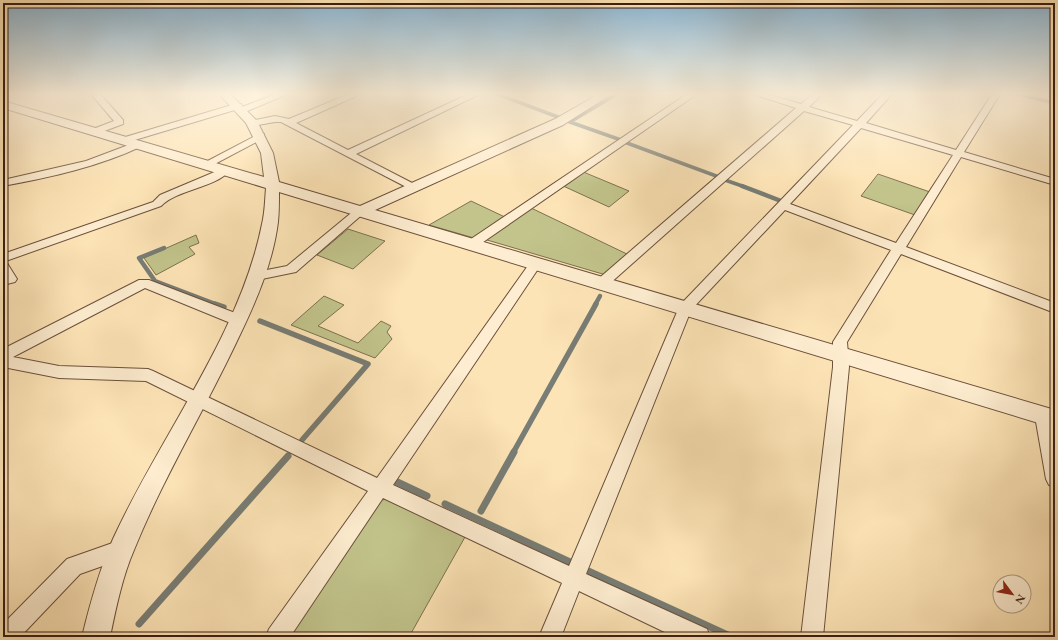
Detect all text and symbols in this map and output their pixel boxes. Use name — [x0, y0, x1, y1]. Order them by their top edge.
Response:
north arrow — [992, 574, 1032, 614]
text: N — [1012, 592, 1029, 607]

